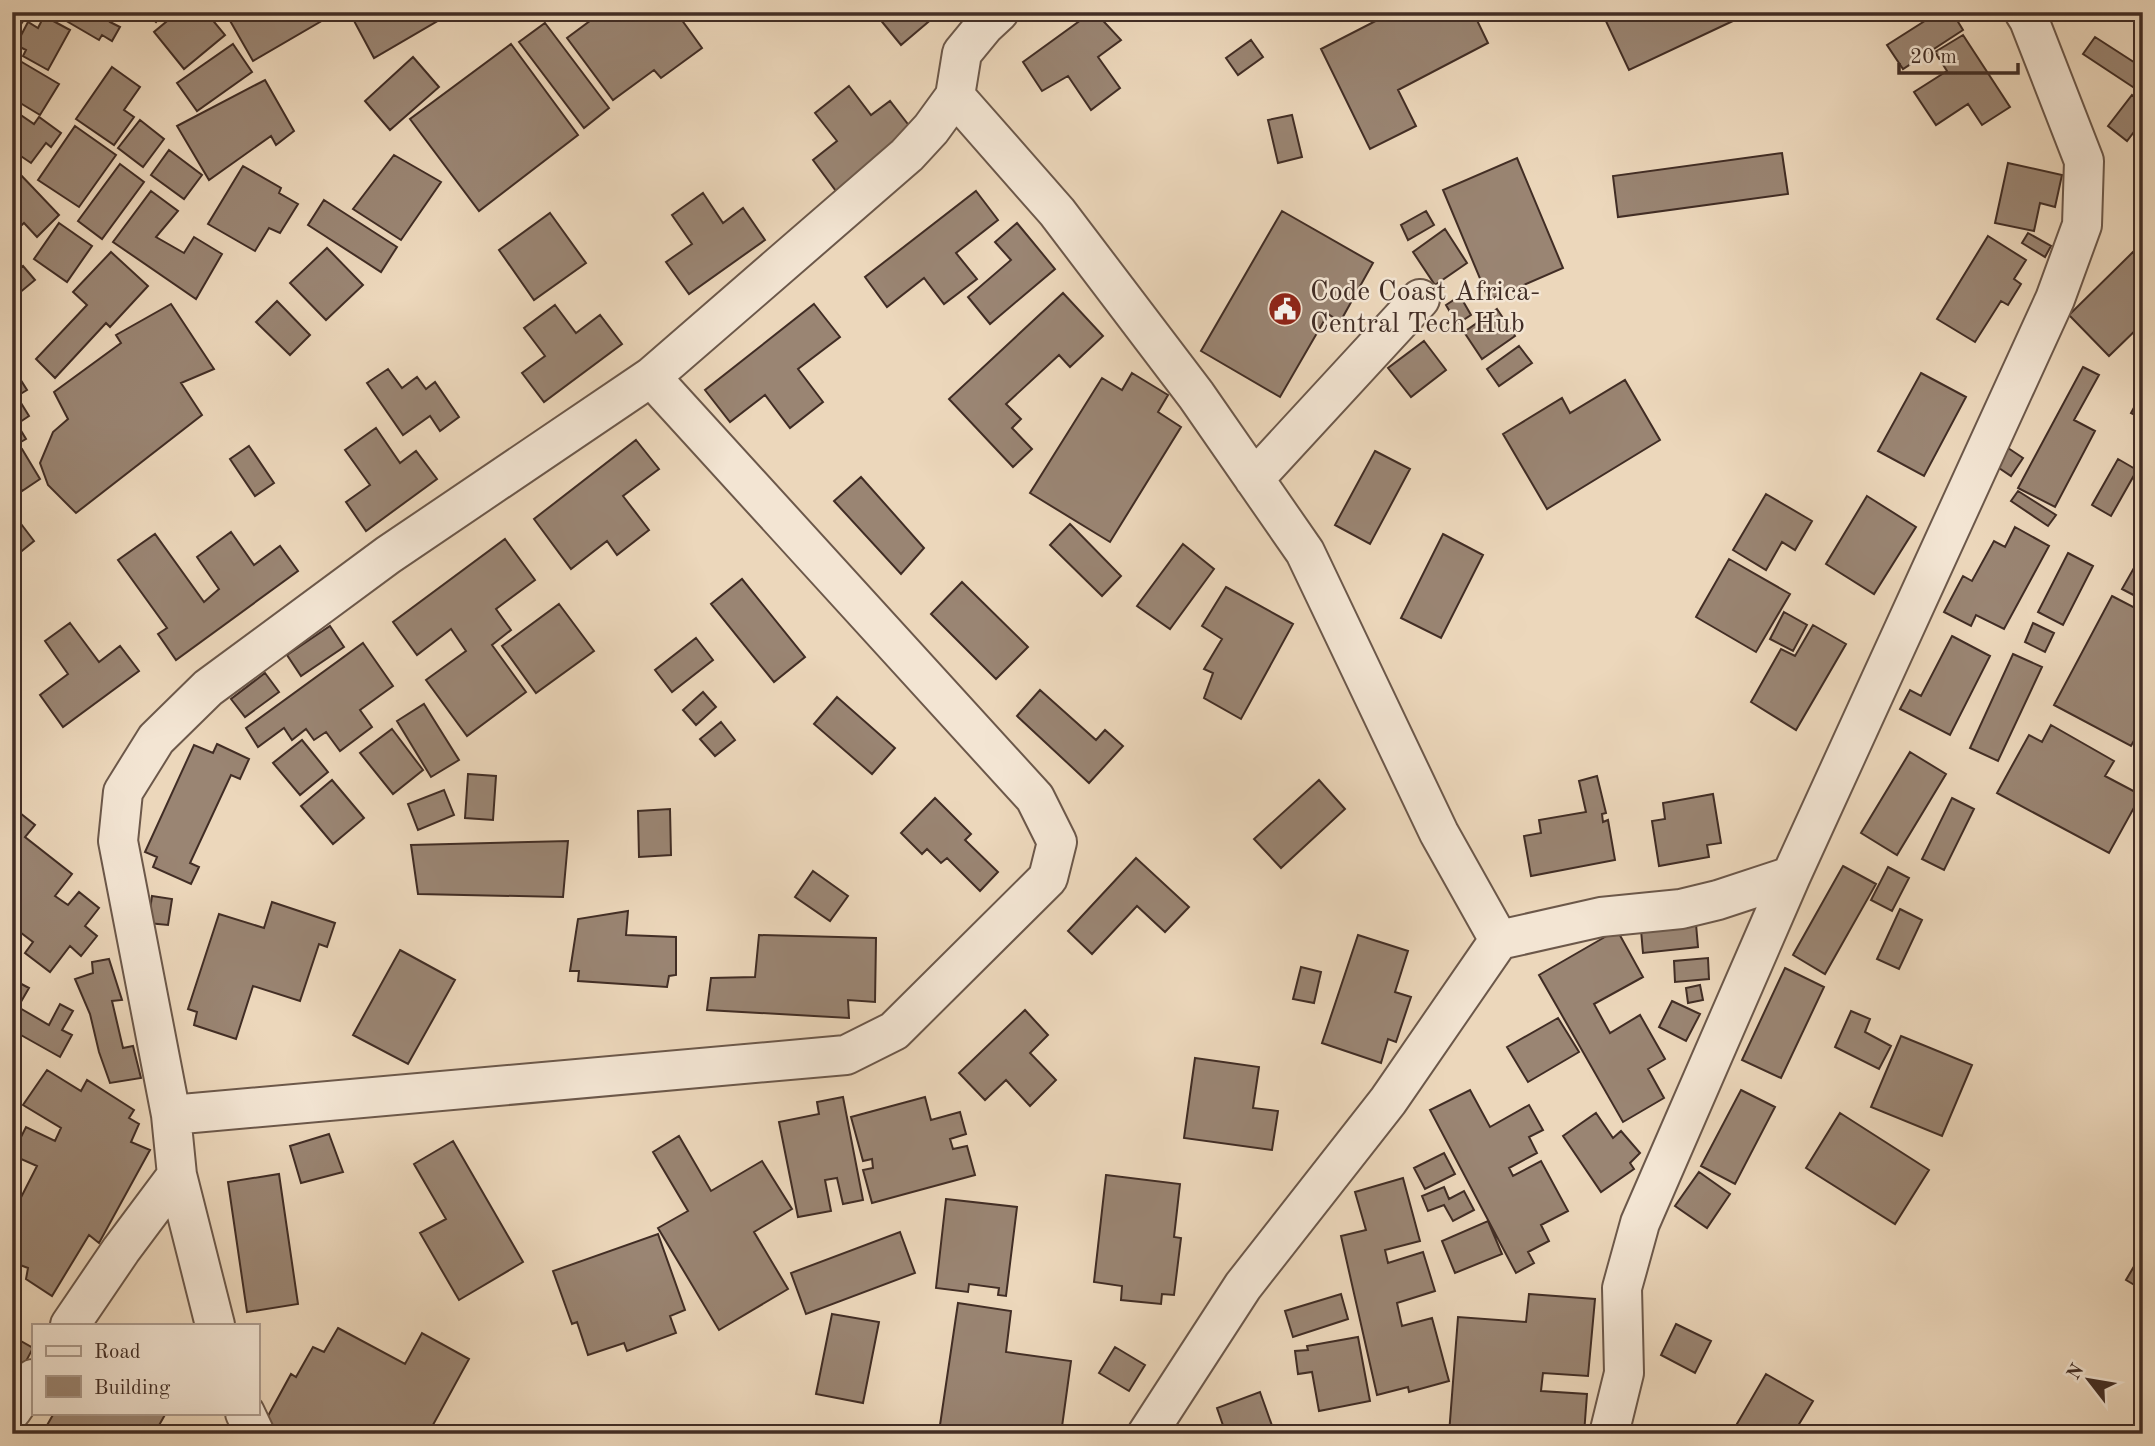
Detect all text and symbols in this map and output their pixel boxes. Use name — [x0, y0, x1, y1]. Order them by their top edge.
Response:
scale bar — [1899, 32, 2018, 76]
text: 20 m — [1910, 47, 1957, 68]
place label: Code Coast Africa- Central Tech Hub — [1310, 279, 1540, 339]
public building icon: Code Coast Africa- Central Tech Hub — [1266, 290, 1304, 328]
legend — [32, 1324, 259, 1414]
text: Road — [94, 1342, 141, 1363]
north arrow — [2054, 1344, 2124, 1414]
text: N — [2065, 1361, 2089, 1384]
text: Building — [94, 1378, 171, 1399]

